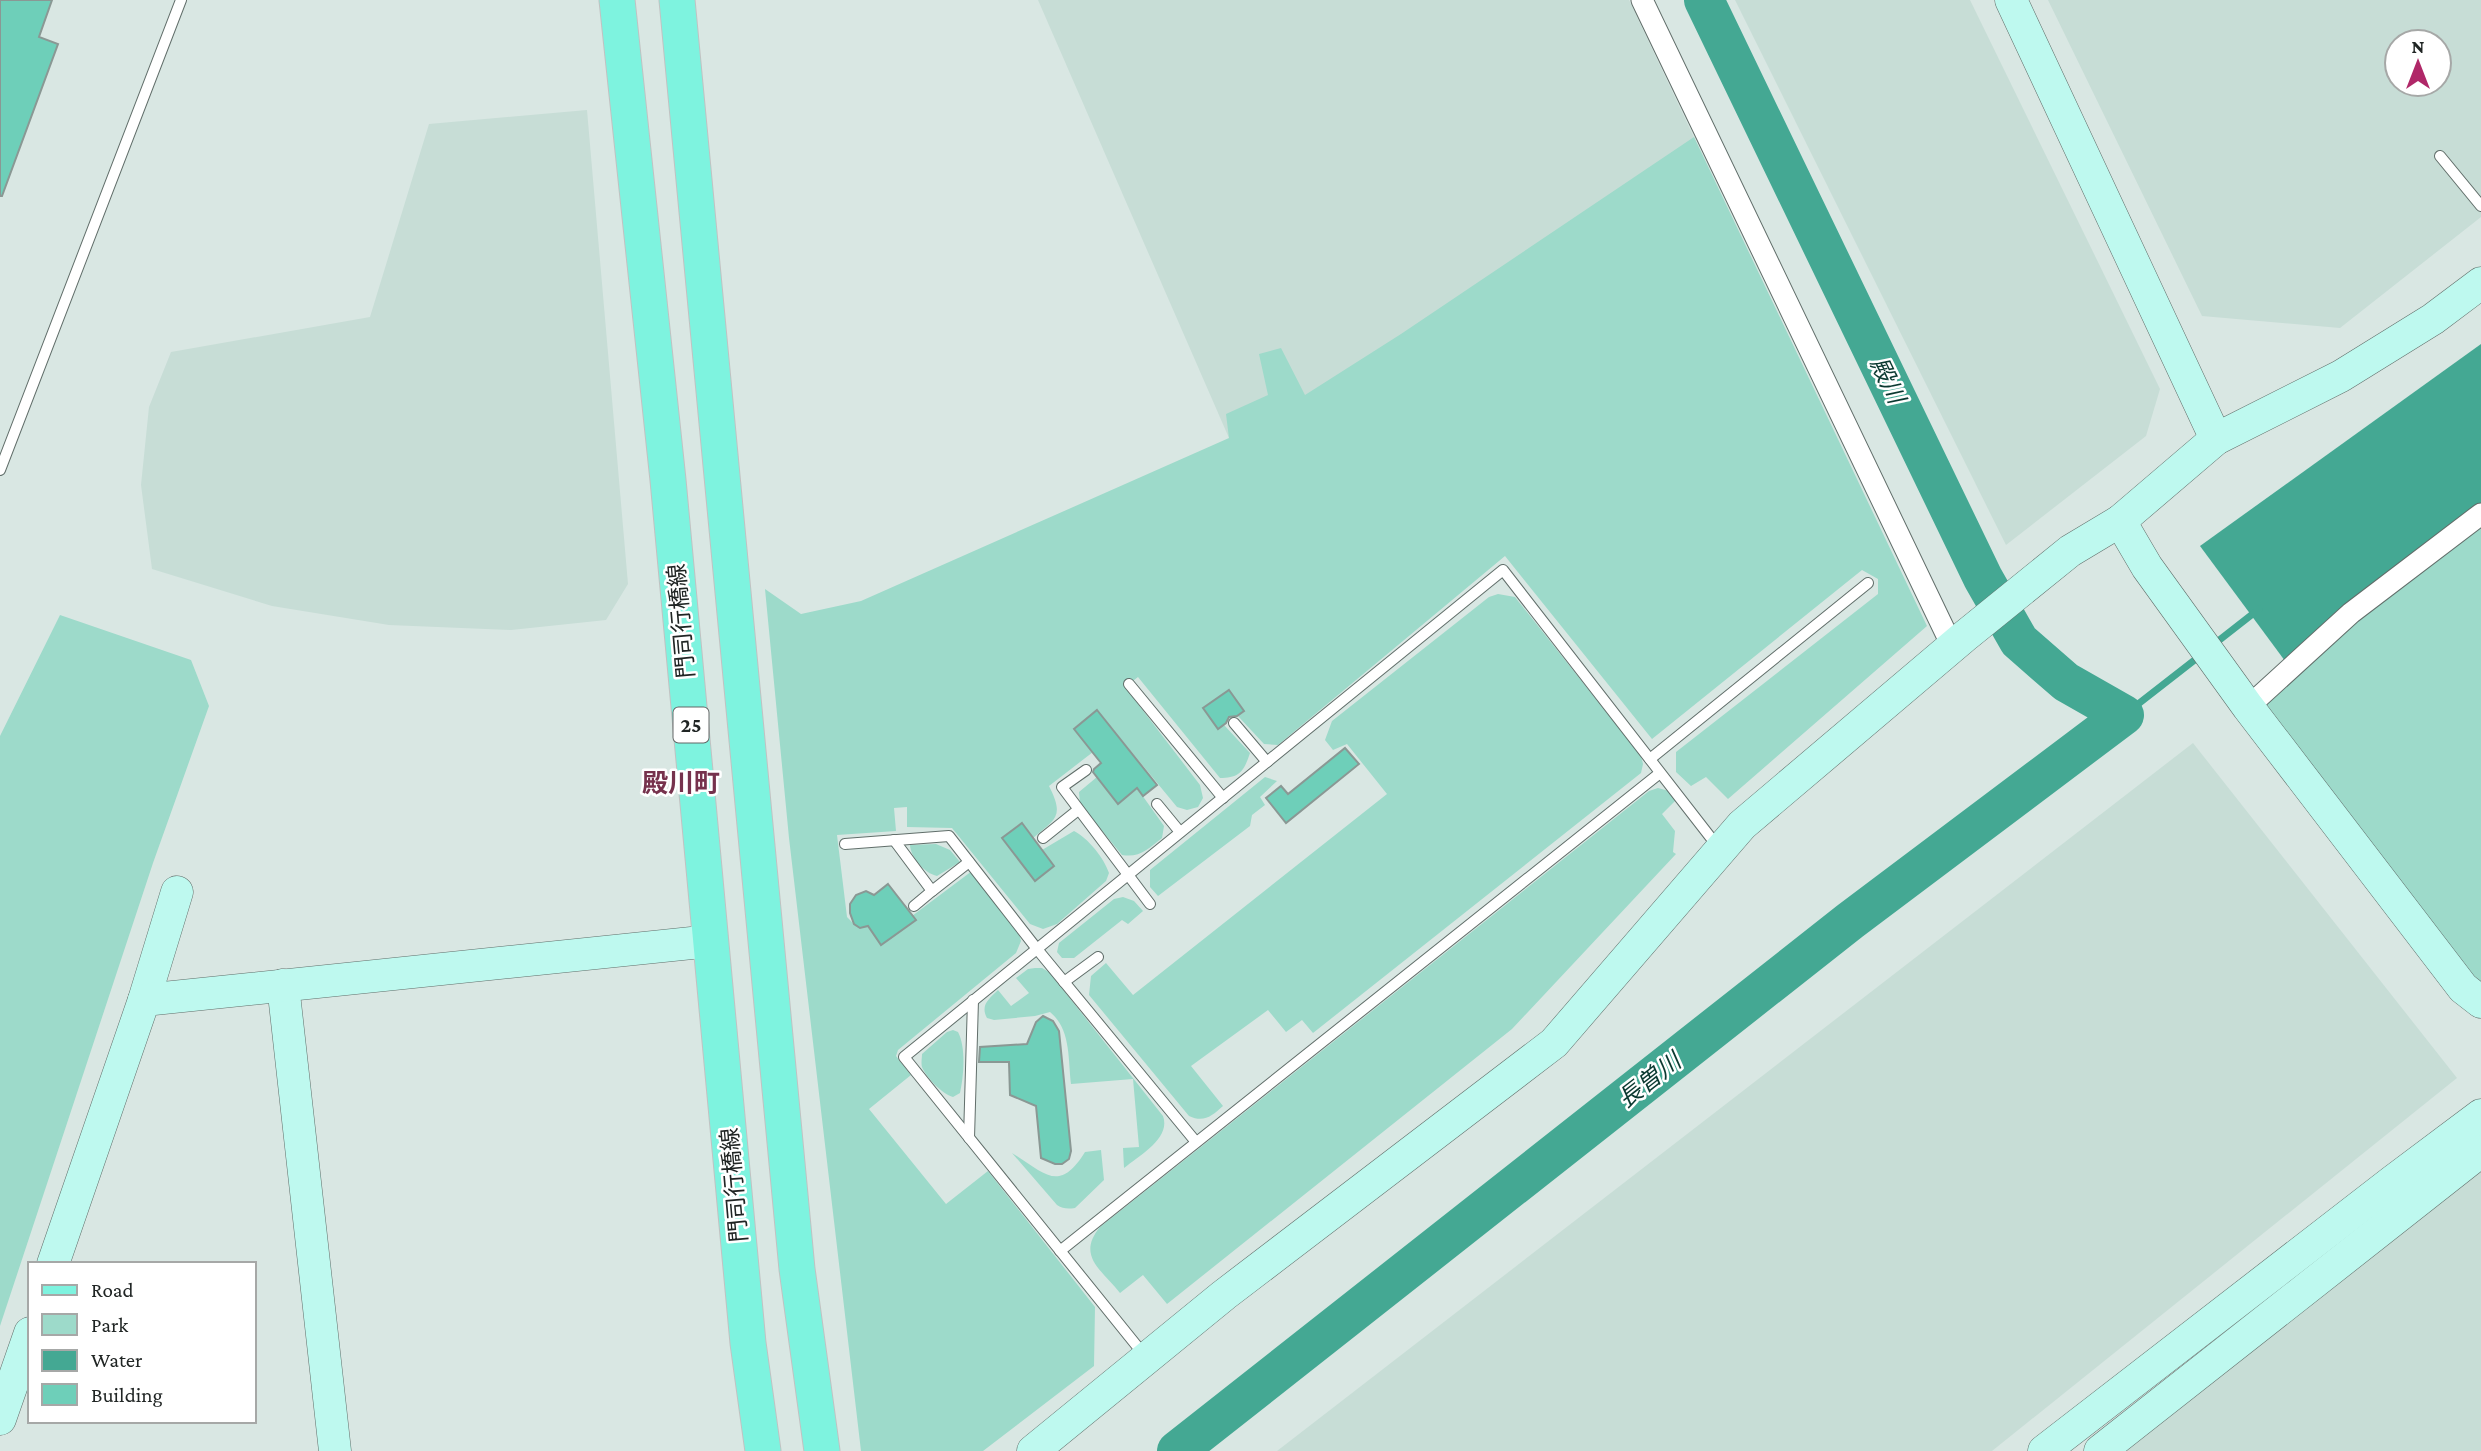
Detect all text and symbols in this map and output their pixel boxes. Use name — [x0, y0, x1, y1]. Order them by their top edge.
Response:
north arrow — [2383, 28, 2453, 98]
text: N — [2412, 36, 2425, 57]
water label: 殿川 — [1865, 353, 1912, 410]
street label: 門司行橋線 — [663, 563, 699, 679]
road number: 25 — [674, 708, 708, 742]
district label: 殿川町 — [642, 769, 720, 798]
water label: 長曽川 — [1612, 1045, 1688, 1113]
street label: 門司行橋線 — [716, 1127, 752, 1243]
legend — [28, 1262, 256, 1423]
text: Road — [91, 1278, 134, 1302]
text: Park — [91, 1313, 128, 1337]
text: Water — [91, 1348, 143, 1372]
text: Building — [91, 1383, 163, 1407]

